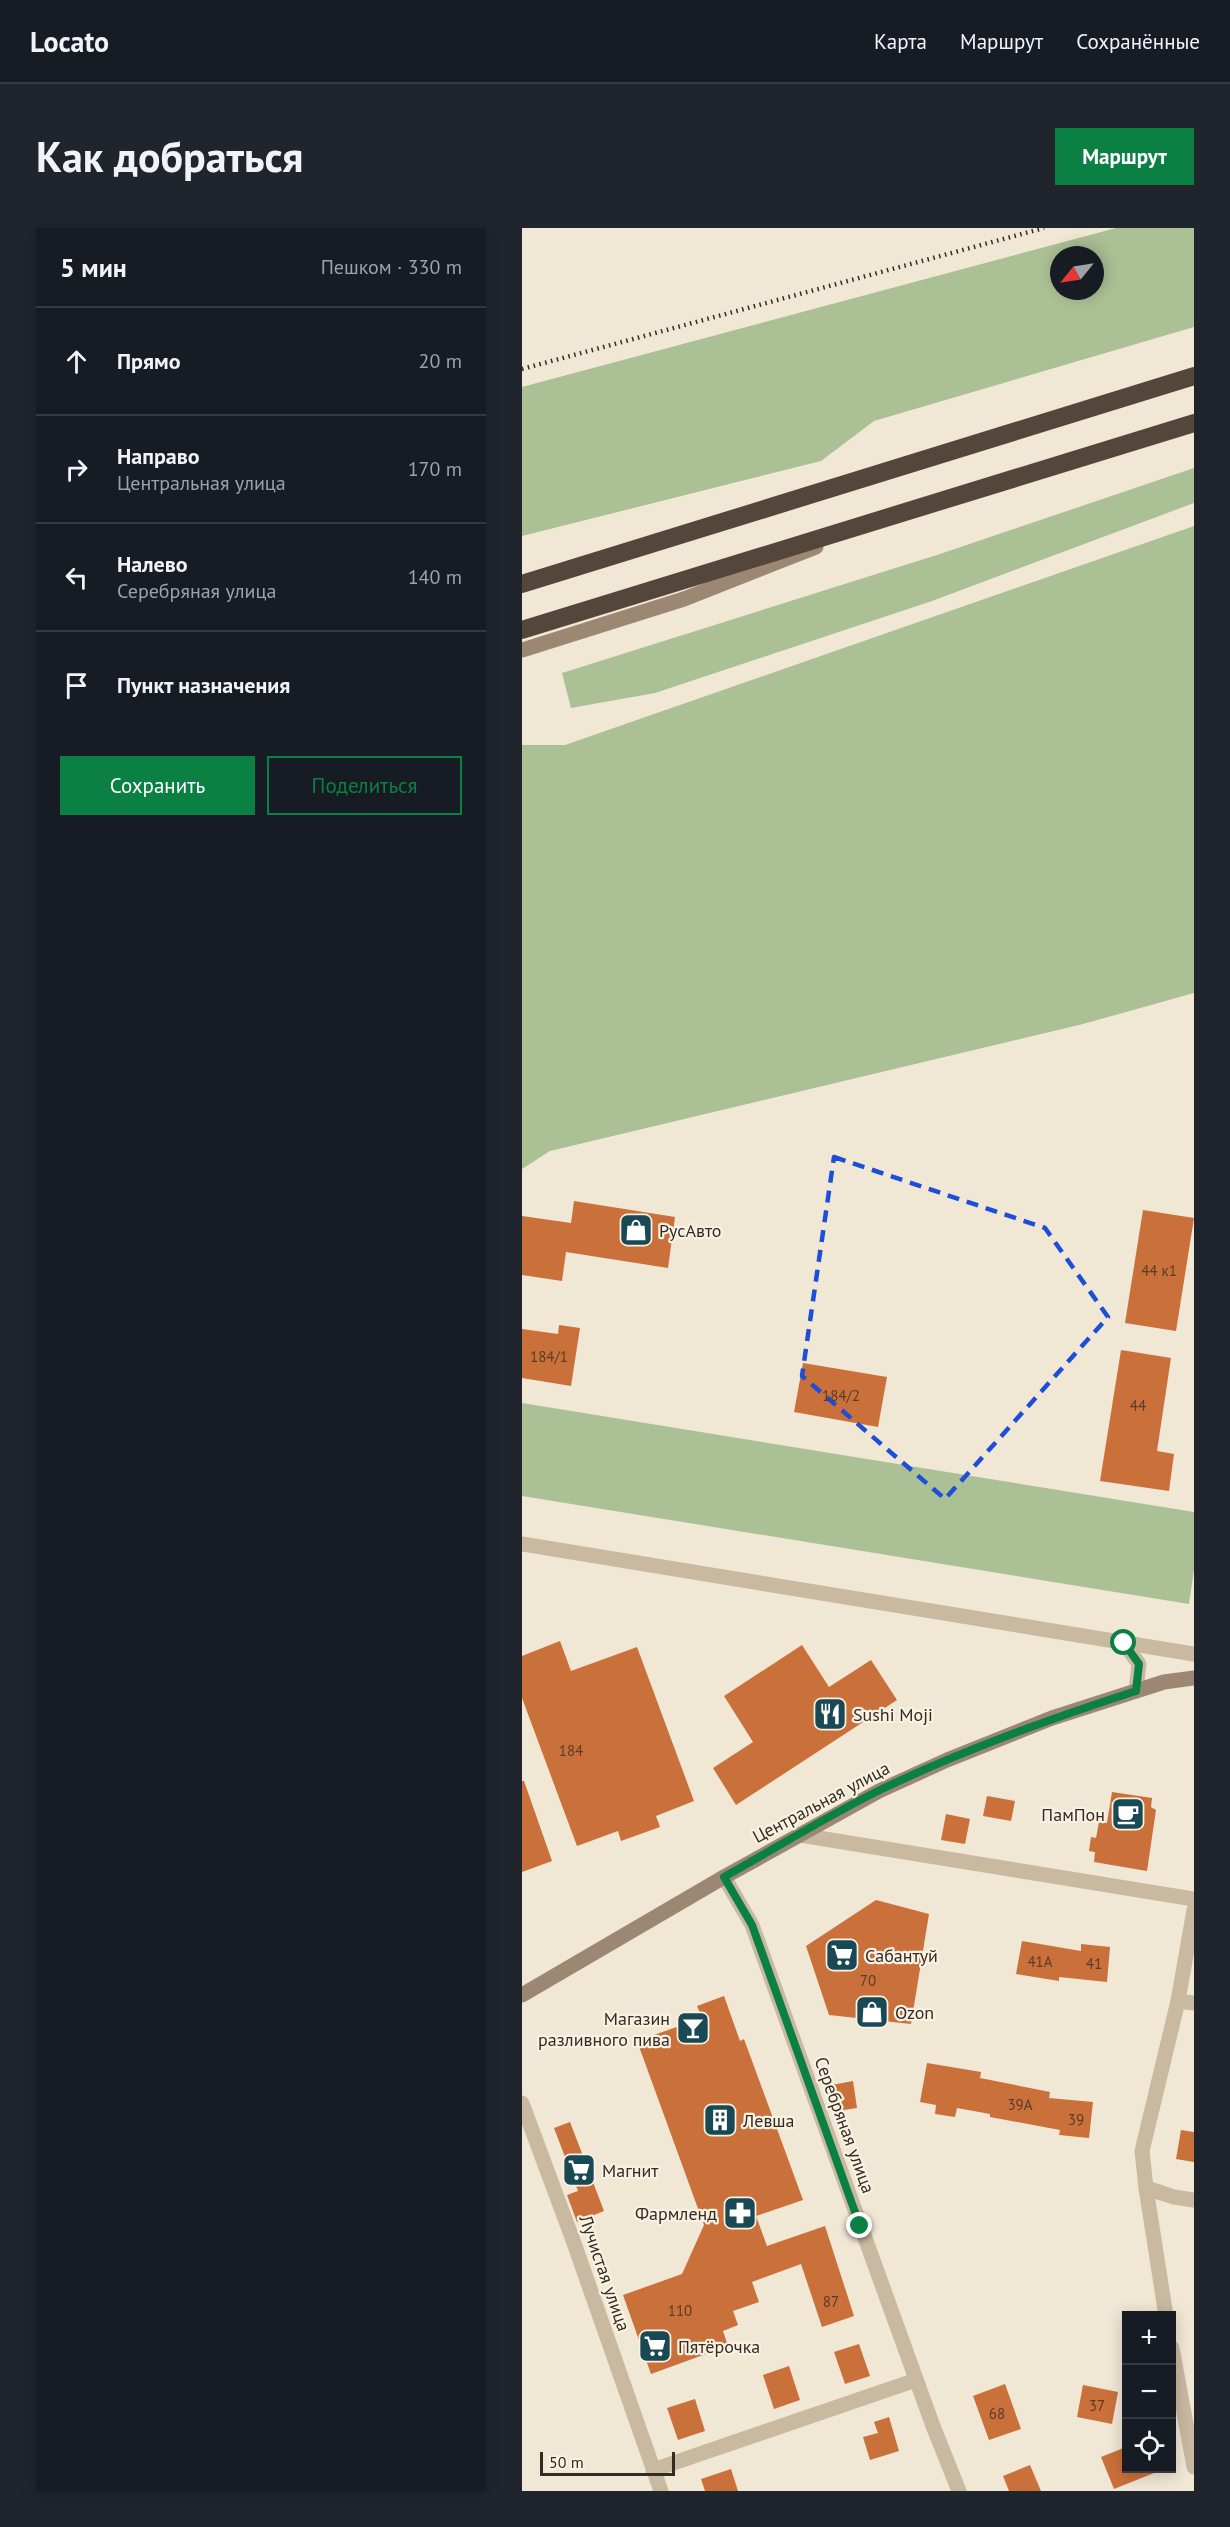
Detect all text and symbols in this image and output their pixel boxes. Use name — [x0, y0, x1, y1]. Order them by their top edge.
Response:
text: Locato — [30, 23, 109, 60]
text: Карта — [874, 28, 927, 55]
text: Маршрут — [960, 28, 1043, 55]
text: Сохранённые — [1076, 28, 1200, 55]
button: Маршрут — [1055, 128, 1194, 185]
text: Как добраться — [36, 129, 303, 184]
north arrow — [1050, 246, 1104, 300]
text: 5 мин — [60, 251, 127, 284]
text: Пешком · 330 m — [321, 254, 462, 280]
icon: ahead — [60, 345, 93, 378]
text: Прямо — [117, 347, 180, 375]
text: 20 m — [419, 348, 462, 374]
text: Направо — [117, 442, 200, 470]
icon: right — [60, 453, 93, 486]
text: 170 m — [408, 456, 462, 482]
text: Центральная улица — [117, 470, 286, 496]
text: Налево — [117, 550, 188, 578]
icon: left — [60, 561, 93, 594]
text: 140 m — [408, 564, 462, 590]
text: Серебряная улица — [117, 578, 276, 604]
icon: arrive — [60, 669, 93, 702]
text: Пункт назначения — [117, 671, 290, 699]
button: Сохранить — [60, 756, 255, 815]
button: Поделиться — [267, 756, 462, 815]
shop icon: РусАвто — [618, 1212, 654, 1248]
place label: РусАвто — [659, 1219, 722, 1242]
house number: 44 к1 — [1141, 1261, 1177, 1280]
house number: 184/1 — [530, 1347, 568, 1366]
house number: 184/2 — [822, 1386, 860, 1405]
house number: 44 — [1130, 1396, 1146, 1415]
route start — [1110, 1629, 1136, 1655]
restaurant icon: Sushi Moji — [812, 1696, 848, 1732]
place label: Sushi Moji — [853, 1703, 933, 1726]
house number: 184 — [559, 1741, 583, 1760]
street label: Центральная улица — [749, 1756, 893, 1848]
cafe icon: ПамПон — [1110, 1796, 1146, 1832]
place label: ПамПон — [1041, 1803, 1105, 1826]
supermarket icon: Сабантуй — [824, 1937, 860, 1973]
place label: Сабантуй — [865, 1944, 938, 1967]
house number: 41А — [1027, 1952, 1053, 1971]
house number: 41 — [1086, 1954, 1102, 1973]
house number: 70 — [860, 1971, 876, 1990]
shop icon: Ozon — [854, 1994, 890, 2030]
place label: Ozon — [895, 2001, 934, 2024]
place label: Магазин разливного пива — [538, 2007, 670, 2051]
bar icon: Магазин разливного пива — [675, 2010, 711, 2046]
street label: Серебряная улица — [810, 2054, 880, 2196]
house number: 39А — [1007, 2095, 1033, 2114]
building icon: Левша — [702, 2102, 738, 2138]
place label: Левша — [742, 2109, 795, 2132]
house number: 39 — [1068, 2110, 1084, 2129]
supermarket icon: Магнит — [561, 2152, 597, 2188]
place label: Магнит — [602, 2159, 659, 2182]
pharmacy icon: Фармленд — [722, 2195, 758, 2231]
place label: Фармленд — [635, 2202, 717, 2225]
street label: Лучистая улица — [574, 2211, 636, 2334]
route end — [846, 2212, 872, 2238]
house number: 87 — [823, 2292, 839, 2311]
house number: 110 — [668, 2301, 692, 2320]
map controls — [1122, 2311, 1176, 2473]
button: + — [1122, 2311, 1176, 2365]
supermarket icon: Пятёрочка — [637, 2328, 673, 2364]
place label: Пятёрочка — [678, 2335, 760, 2358]
button: − — [1122, 2365, 1176, 2419]
house number: 37 — [1089, 2396, 1105, 2415]
house number: 68 — [989, 2404, 1005, 2423]
button: locate — [1122, 2419, 1176, 2473]
scale bar — [540, 2449, 675, 2476]
text: 50 m — [549, 2452, 584, 2472]

